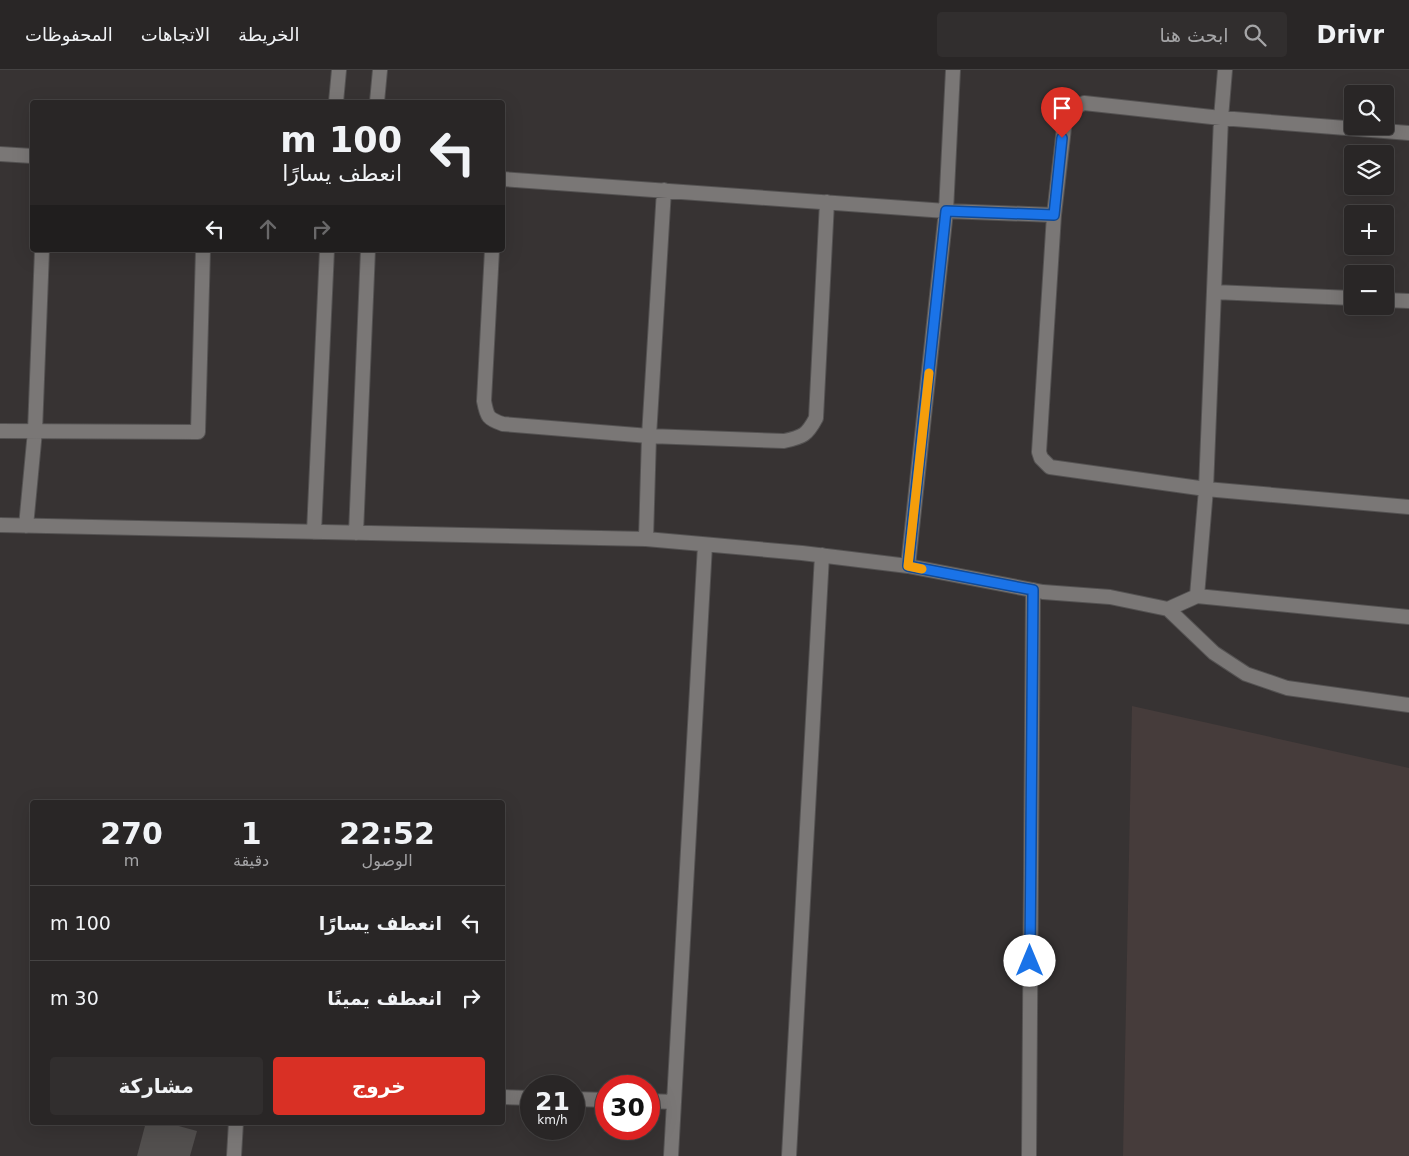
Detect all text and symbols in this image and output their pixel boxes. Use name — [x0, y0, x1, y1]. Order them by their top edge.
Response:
search box — [937, 12, 1287, 57]
icon: search — [1241, 21, 1269, 49]
text: Drivr — [1317, 21, 1384, 49]
text: المحفوظات — [25, 24, 113, 45]
text: الاتجاهات — [141, 24, 210, 45]
text: الخريطة — [238, 24, 299, 45]
text: ابحث هنا — [1159, 24, 1229, 46]
map controls — [1344, 85, 1394, 315]
button: search — [1344, 85, 1394, 135]
pin — [1041, 87, 1083, 138]
icon: arrive — [1048, 94, 1076, 122]
text: 100 m — [280, 120, 402, 160]
icon: left — [420, 120, 485, 185]
button: layers — [1344, 145, 1394, 195]
text: انعطف يسارًا — [282, 161, 402, 186]
button: + — [1344, 205, 1394, 255]
icon: left — [201, 215, 229, 243]
icon: ahead — [254, 215, 282, 243]
icon: right — [307, 215, 335, 243]
button: − — [1344, 265, 1394, 315]
text: 270 — [100, 816, 163, 851]
text: 1 — [241, 816, 262, 851]
text: 22:52 — [339, 816, 435, 851]
text: m — [124, 851, 139, 870]
text: دقيقة — [233, 851, 269, 870]
text: الوصول — [362, 851, 413, 870]
icon: left — [457, 909, 485, 937]
text: 100 m — [50, 912, 111, 934]
text: انعطف يسارًا — [319, 912, 442, 934]
position arrow — [1003, 934, 1055, 986]
icon: right — [457, 984, 485, 1012]
text: 30 m — [50, 987, 99, 1009]
text: انعطف يمينًا — [327, 987, 442, 1009]
button: مشاركة — [50, 1057, 263, 1115]
button: خروج — [273, 1057, 485, 1115]
speed limit sign: 30 — [595, 1075, 660, 1140]
text: 21 — [535, 1087, 570, 1116]
text: km/h — [537, 1113, 568, 1127]

